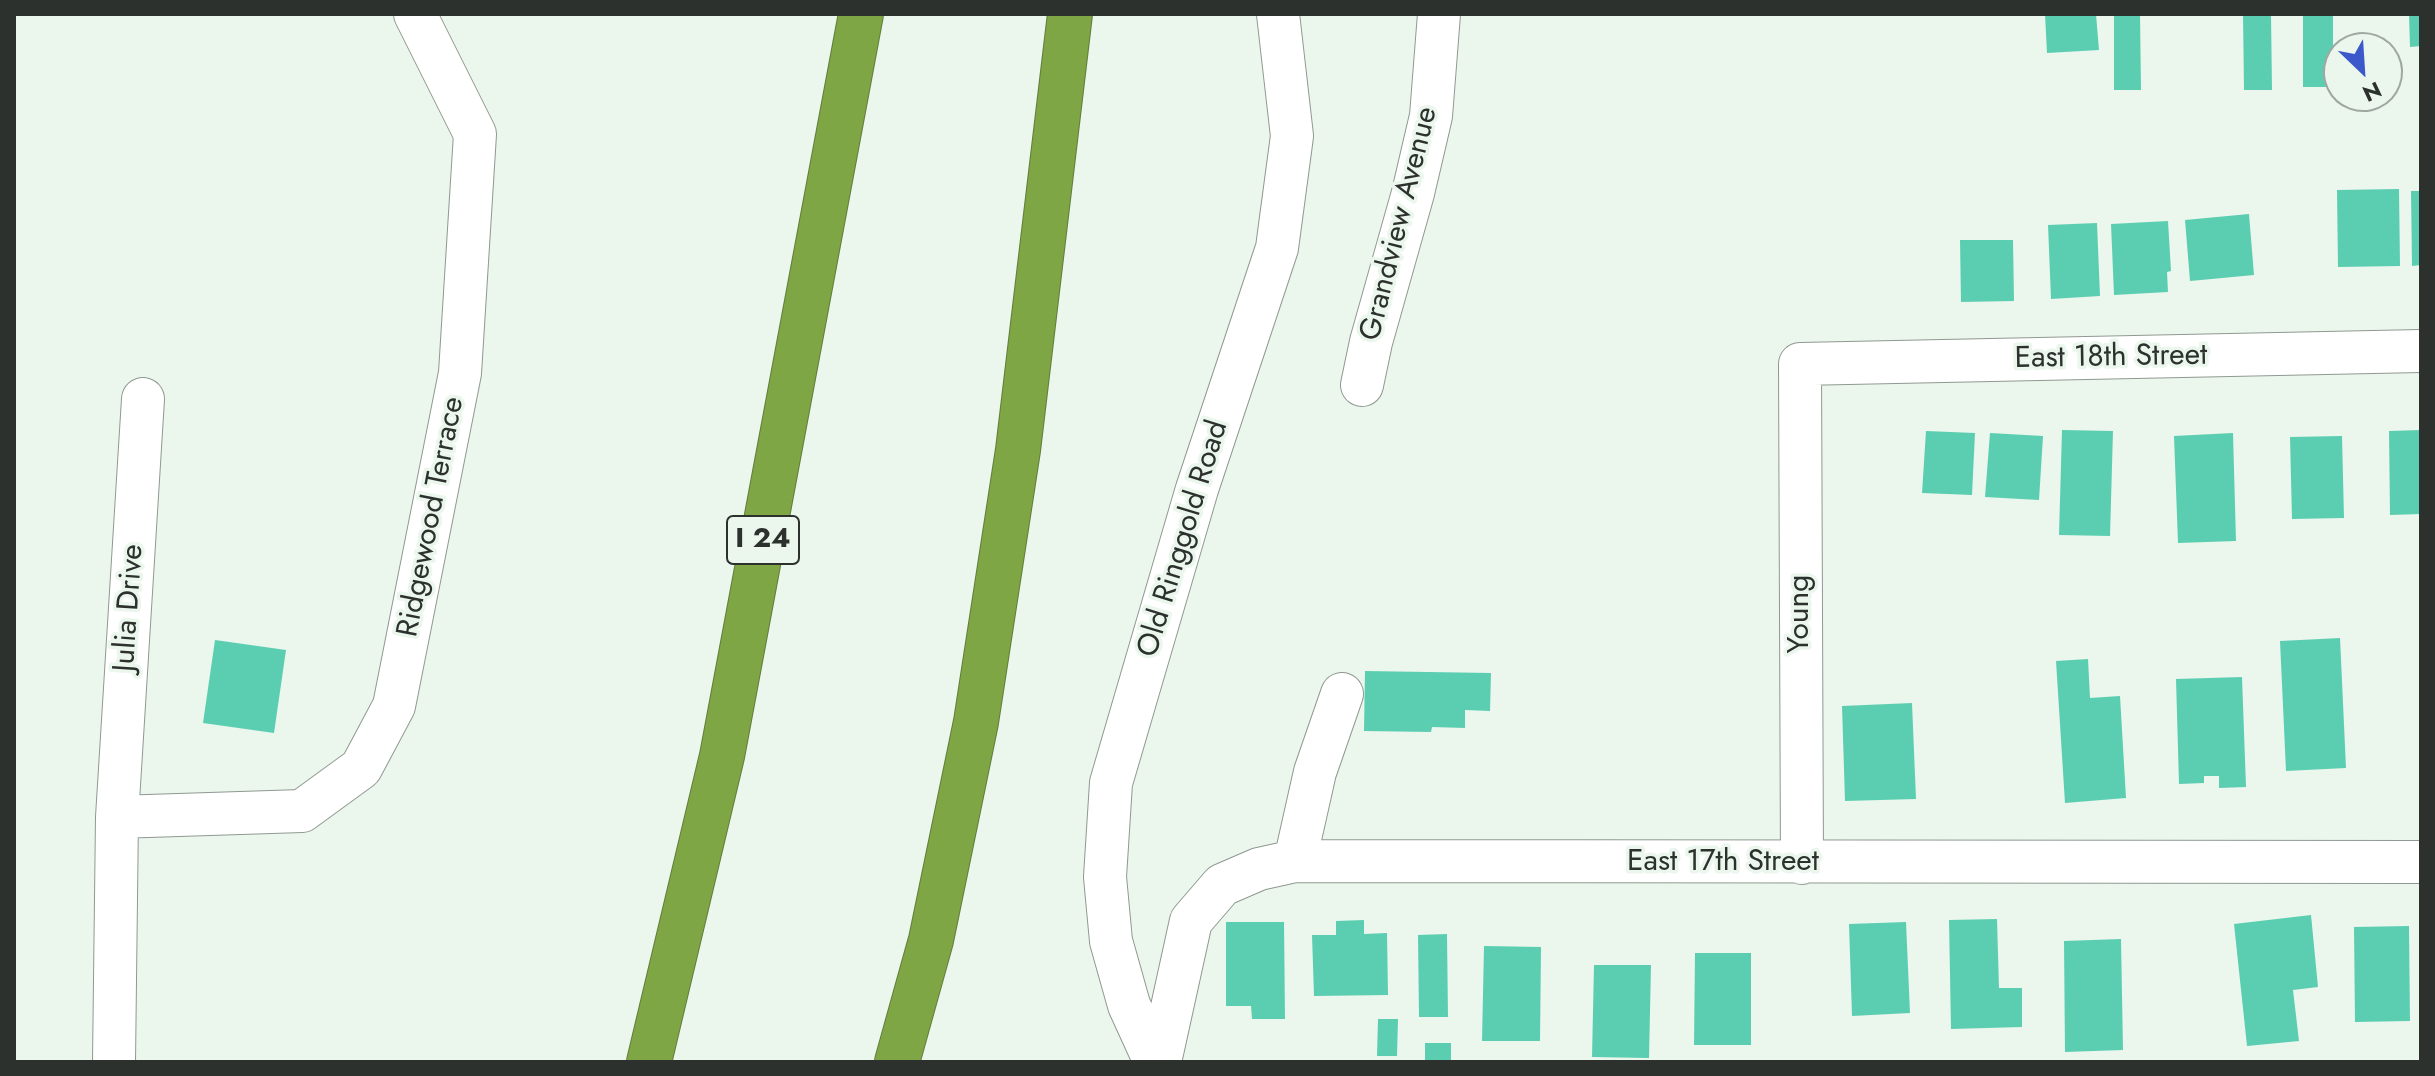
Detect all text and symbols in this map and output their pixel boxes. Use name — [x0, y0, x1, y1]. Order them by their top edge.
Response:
north arrow — [2323, 32, 2403, 112]
text: N — [2358, 74, 2387, 110]
street label: Grandview Avenue — [1354, 103, 1446, 345]
street label: East 18th Street — [2014, 338, 2208, 378]
street label: Ridgewood Terrace — [391, 394, 473, 640]
street label: Old Ringgold Road — [1131, 416, 1237, 662]
road number: I 24 — [727, 516, 799, 564]
street label: Julia Drive — [108, 543, 152, 673]
street label: Young — [1783, 575, 1819, 653]
street label: East 17th Street — [1627, 845, 1819, 881]

